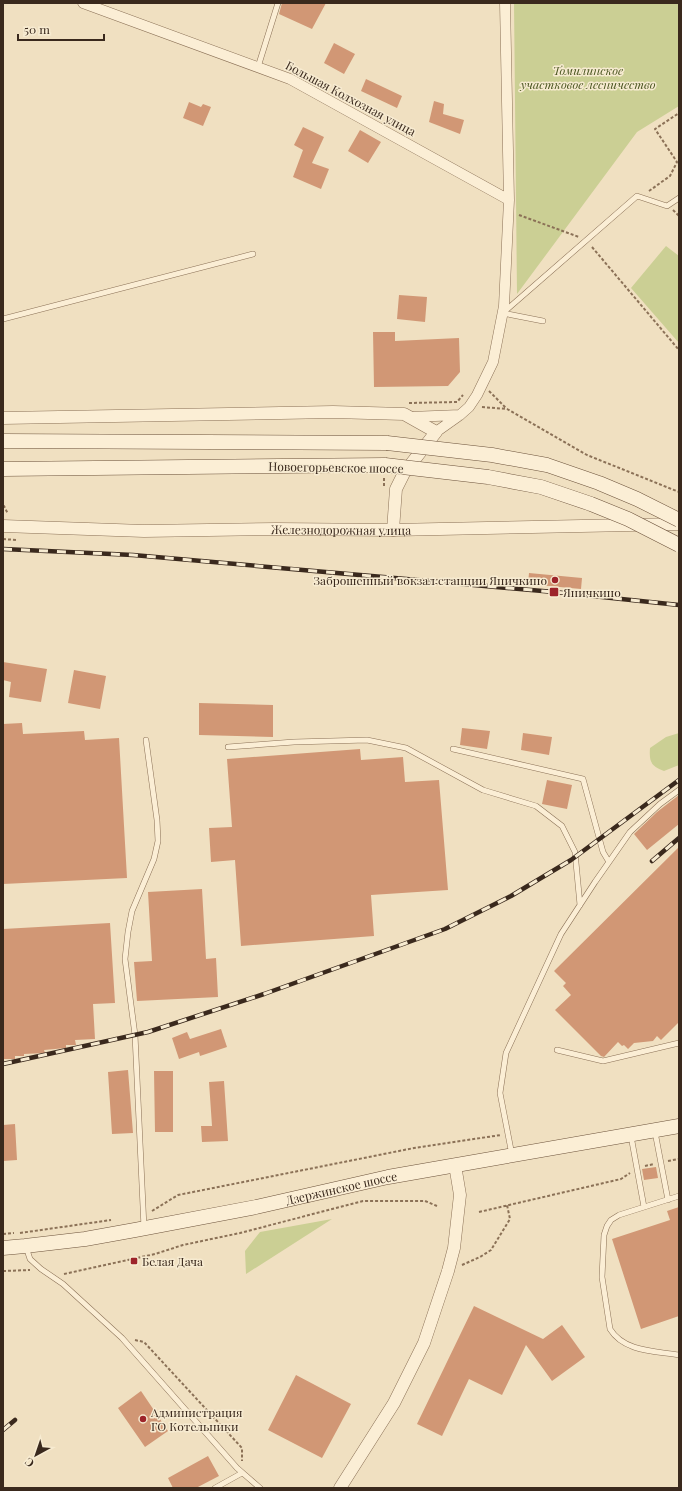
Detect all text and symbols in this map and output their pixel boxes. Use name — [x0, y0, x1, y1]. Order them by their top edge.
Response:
scale bar — [18, 16, 104, 42]
text: 50 m — [24, 21, 50, 37]
street label: Большая Колхозная улица — [283, 57, 419, 139]
park label: Томилинское участковое лесничество — [519, 62, 656, 92]
street label: Новоегорьевское шоссе — [268, 458, 404, 476]
street label: Железнодорожная улица — [271, 521, 411, 538]
place label: Заброшенный вокзал станции Яничкино — [313, 572, 547, 588]
marker: Заброшенный вокзал станции Яничкино — [550, 575, 560, 585]
place label: Яничкино — [562, 584, 621, 600]
marker: Яничкино — [548, 586, 560, 598]
street label: Дзержинское шоссе — [284, 1168, 398, 1208]
place label: Белая Дача — [142, 1253, 203, 1269]
marker: Белая Дача — [129, 1256, 139, 1266]
place label: Администрация ГО Котельники — [150, 1404, 243, 1434]
marker: Администрация ГО Котельники — [138, 1414, 148, 1424]
north arrow — [16, 1435, 56, 1475]
text: С — [21, 1455, 37, 1471]

